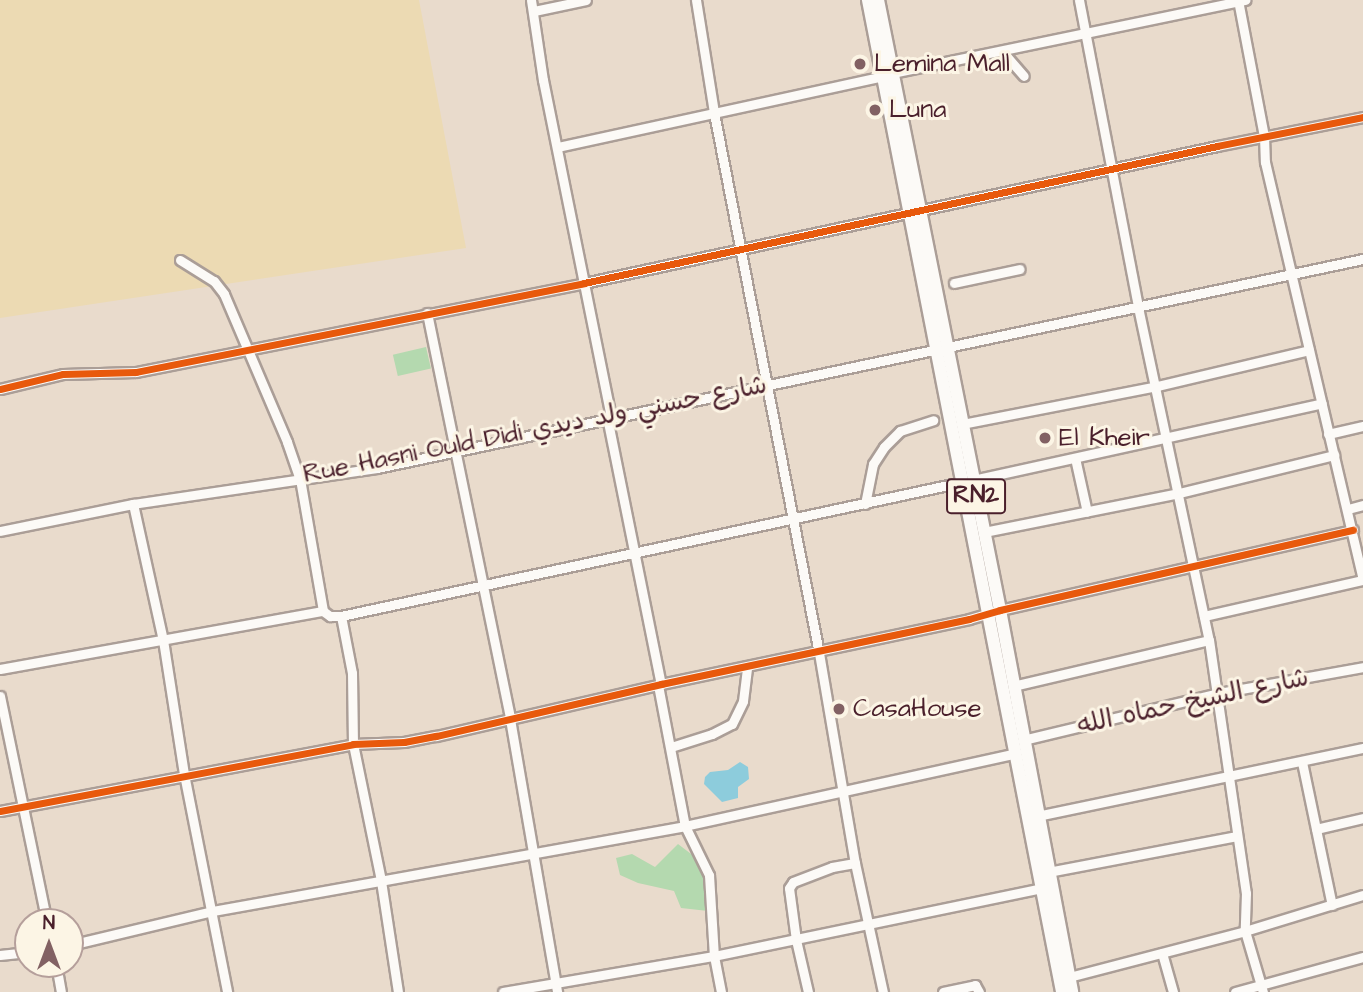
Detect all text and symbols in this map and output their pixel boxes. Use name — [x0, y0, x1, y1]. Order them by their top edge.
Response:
place label: Lemina Mall — [874, 48, 1010, 80]
marker: Lemina Mall — [852, 56, 868, 72]
place label: Luna — [889, 94, 946, 126]
marker: Luna — [867, 102, 883, 118]
street label: Rue Hasni Ould Didi شارع حسني ولد ديدي — [301, 370, 769, 490]
place label: El Kheir — [1059, 422, 1150, 454]
marker: El Kheir — [1037, 430, 1053, 446]
road number: RN2 — [944, 476, 1007, 516]
street label: شارع الشيخ حماه الله — [1074, 662, 1312, 742]
place label: CasaHouse — [853, 693, 982, 725]
marker: CasaHouse — [831, 701, 847, 717]
north arrow — [14, 908, 84, 978]
text: N — [43, 910, 55, 937]

